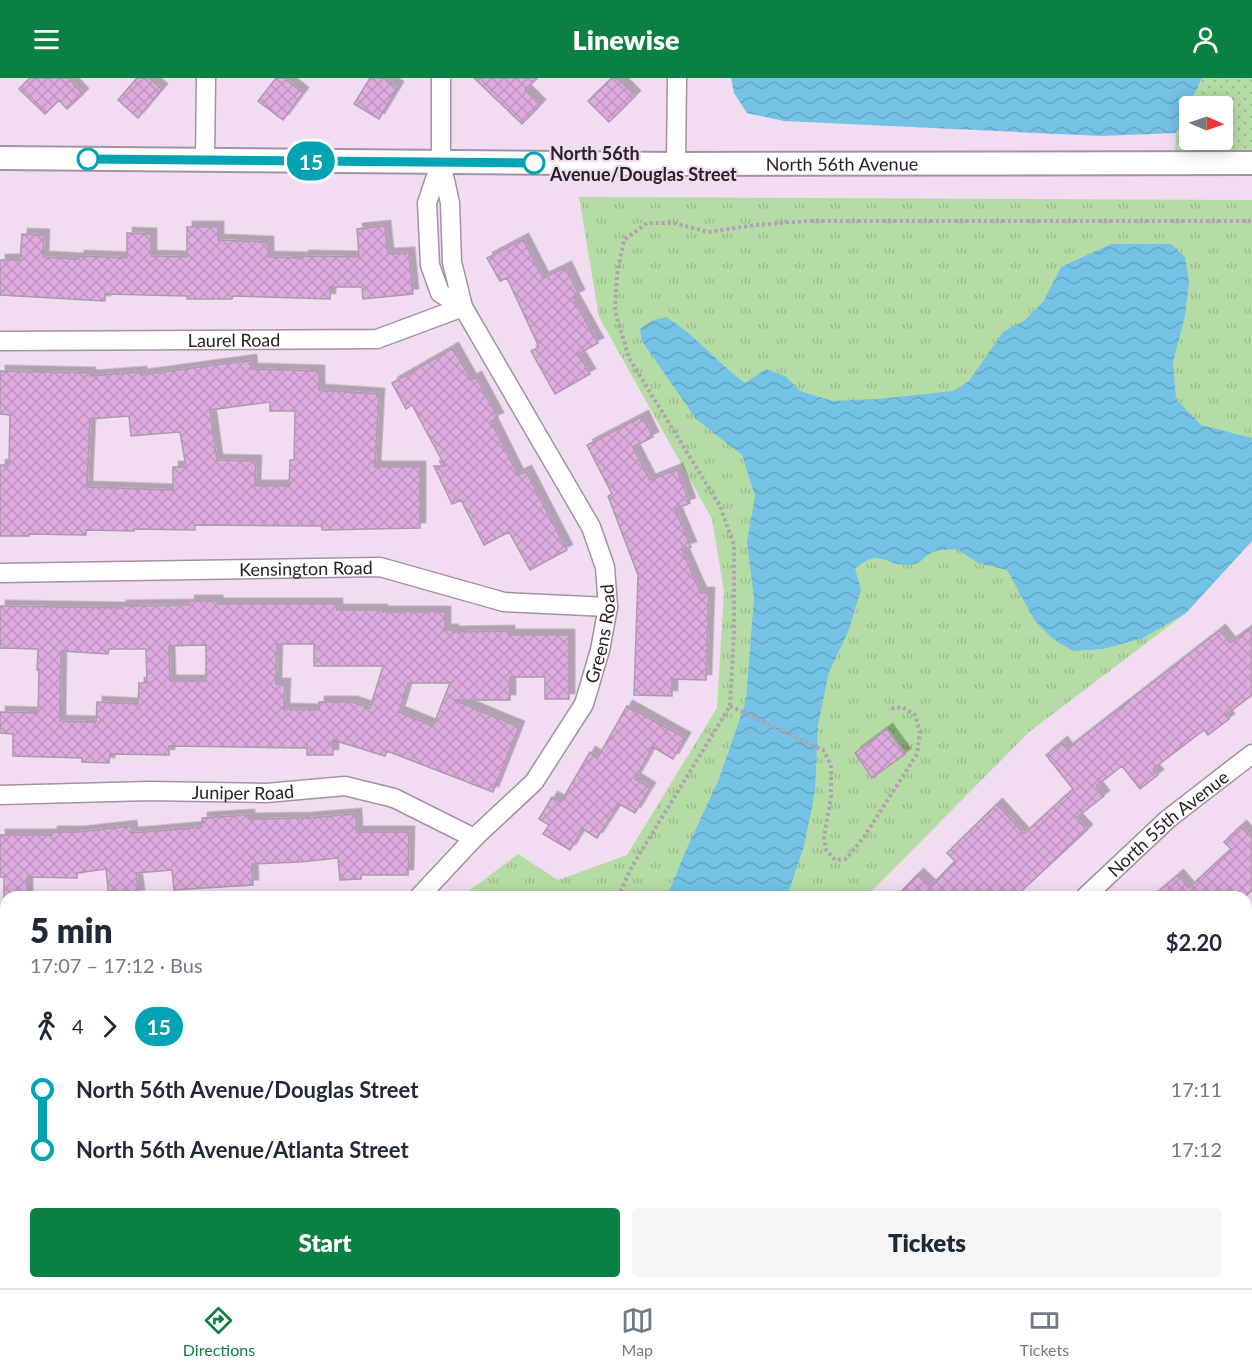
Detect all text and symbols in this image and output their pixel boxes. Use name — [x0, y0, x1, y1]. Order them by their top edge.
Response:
icon: menu — [30, 23, 63, 56]
text: Linewise — [573, 23, 679, 56]
icon: person — [1189, 23, 1222, 56]
north arrow — [1179, 96, 1233, 150]
map controls — [1179, 96, 1233, 150]
line badge: 15 — [284, 142, 338, 181]
place label: North 56th Avenue/Douglas Street — [549, 142, 737, 185]
unlabelled marker — [77, 148, 99, 170]
text: 15 — [299, 149, 323, 174]
marker: North 56th Avenue/Douglas Street — [523, 152, 545, 174]
street label: North 56th Avenue — [766, 153, 918, 175]
street label: Laurel Road — [188, 329, 280, 351]
street label: Kensington Road — [239, 556, 373, 580]
street label: Greens Road — [580, 583, 620, 686]
street label: North 55th Avenue — [1103, 765, 1233, 881]
street label: Juniper Road — [192, 780, 295, 804]
text: 5 min — [30, 910, 112, 950]
text: $2.20 — [1166, 929, 1222, 956]
text: 17:07 – 17:12 · Bus — [30, 953, 203, 977]
icon: walk — [30, 1010, 63, 1043]
icon: forward — [93, 1010, 126, 1043]
text: 4 — [72, 1014, 84, 1038]
text: 15 — [147, 1014, 171, 1039]
text: North 56th Avenue/Douglas Street — [76, 1076, 418, 1103]
text: 17:11 — [1171, 1077, 1222, 1101]
text: North 56th Avenue/Atlanta Street — [76, 1136, 409, 1163]
text: 17:12 — [1171, 1137, 1222, 1161]
button: Start — [30, 1208, 620, 1277]
button: Tickets — [632, 1208, 1222, 1277]
tab: Directions — [183, 1304, 255, 1359]
tab: Map — [621, 1304, 654, 1359]
tab: Tickets — [1020, 1304, 1069, 1359]

